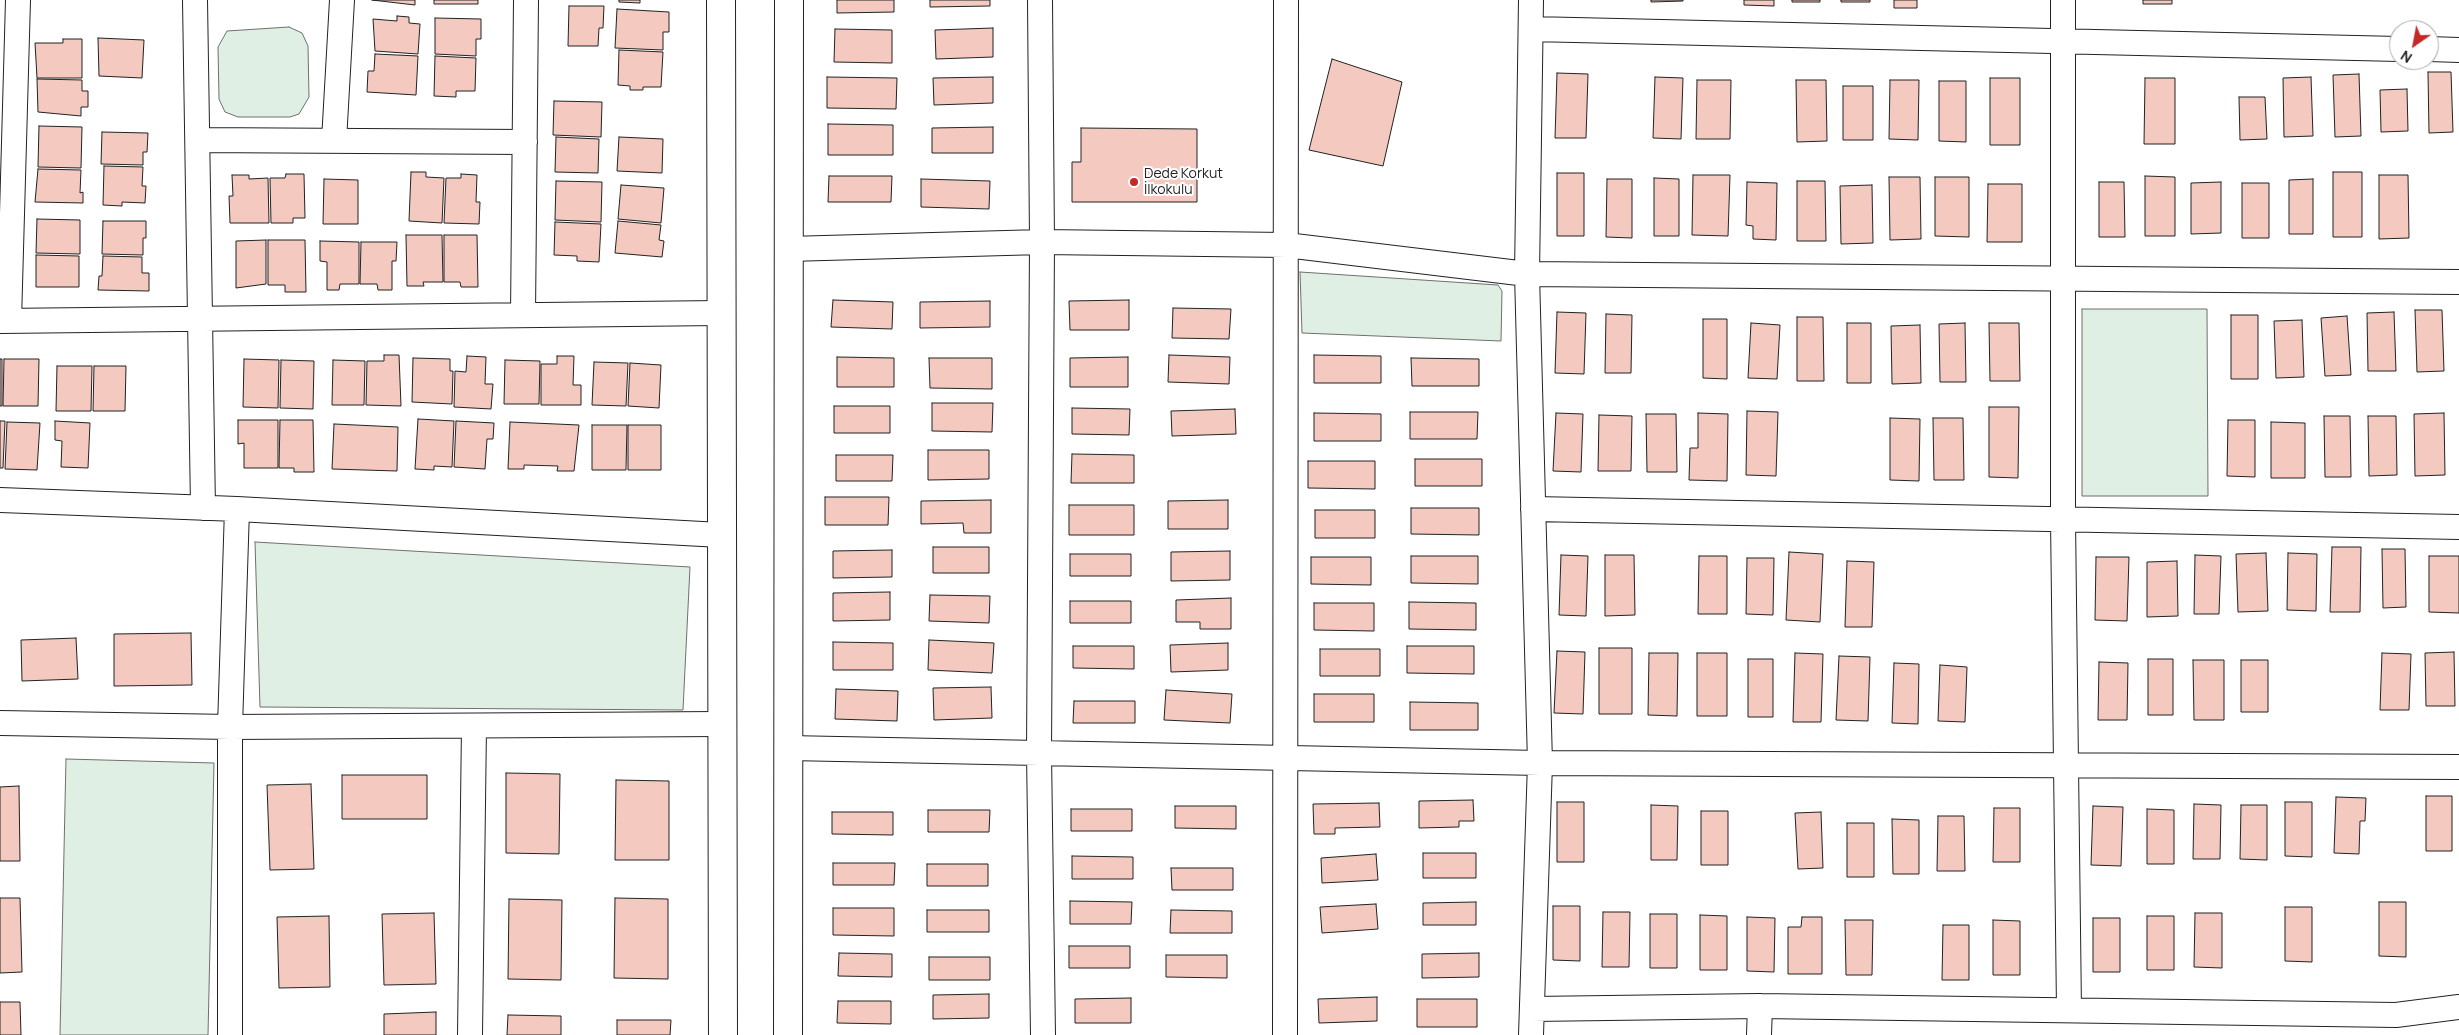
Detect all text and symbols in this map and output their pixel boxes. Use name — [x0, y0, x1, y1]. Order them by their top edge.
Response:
north arrow — [2389, 20, 2439, 70]
text: N — [2397, 46, 2415, 68]
place label: Dede Korkut İlkokulu — [1144, 166, 1223, 198]
marker: Dede Korkut İlkokulu — [1128, 176, 1140, 188]

